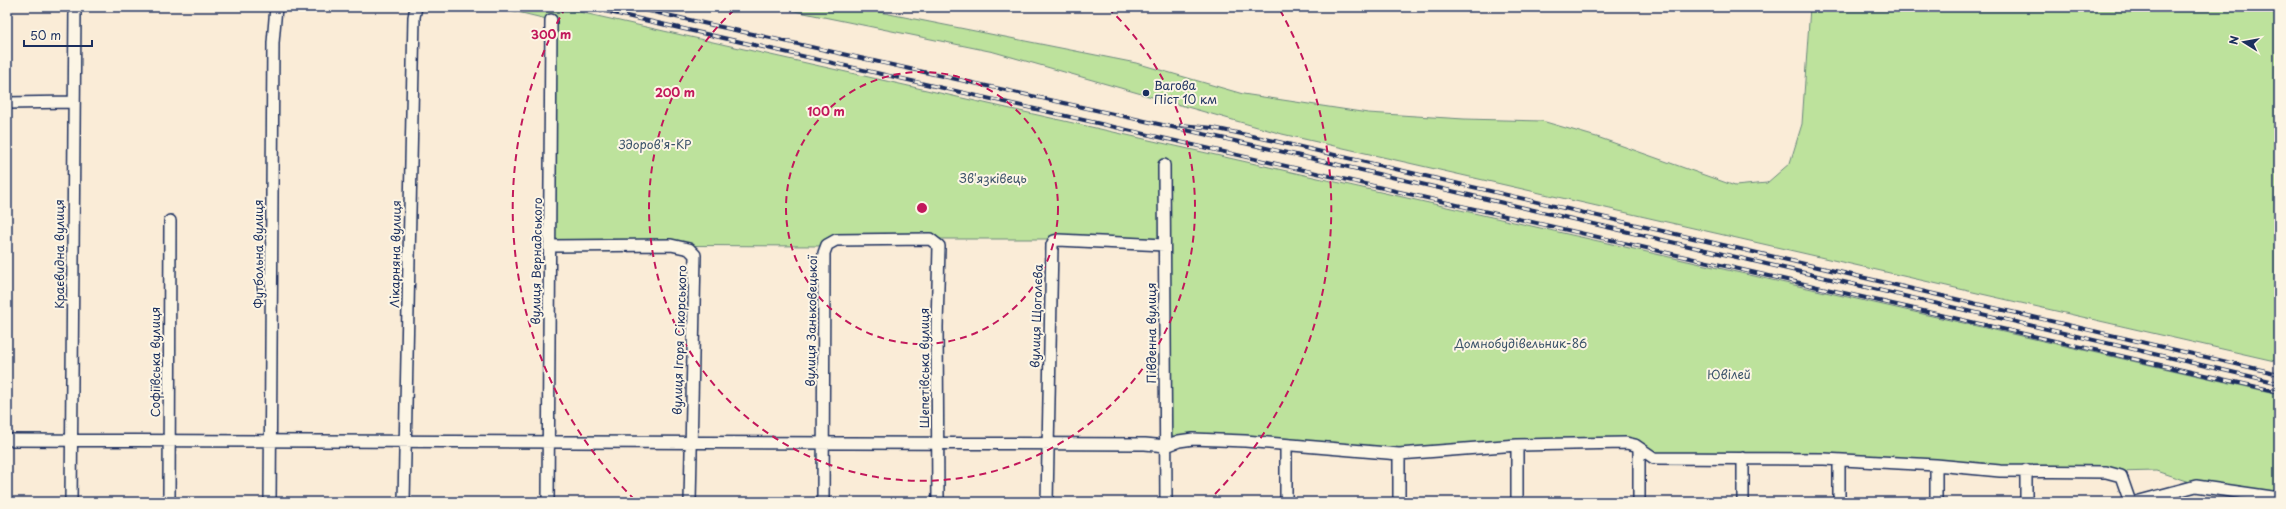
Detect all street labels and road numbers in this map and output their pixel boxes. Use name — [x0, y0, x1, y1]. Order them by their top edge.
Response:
street label: вулиця Вернадського — [526, 197, 546, 325]
street label: Краєвидна вулиця — [50, 199, 68, 309]
street label: Футбольна вулиця — [249, 199, 267, 309]
street label: Лікарняна вулиця — [385, 200, 405, 308]
street label: вулиця Заньковецької — [801, 254, 821, 387]
street label: вулиця Щоголєва — [1025, 263, 1047, 368]
street label: вулиця Ігоря Сікорського — [667, 265, 691, 415]
street label: Південна вулиця — [1142, 283, 1160, 383]
street label: Софіївська вулиця — [146, 307, 164, 417]
street label: Шепетівська вулиця — [915, 308, 933, 428]

